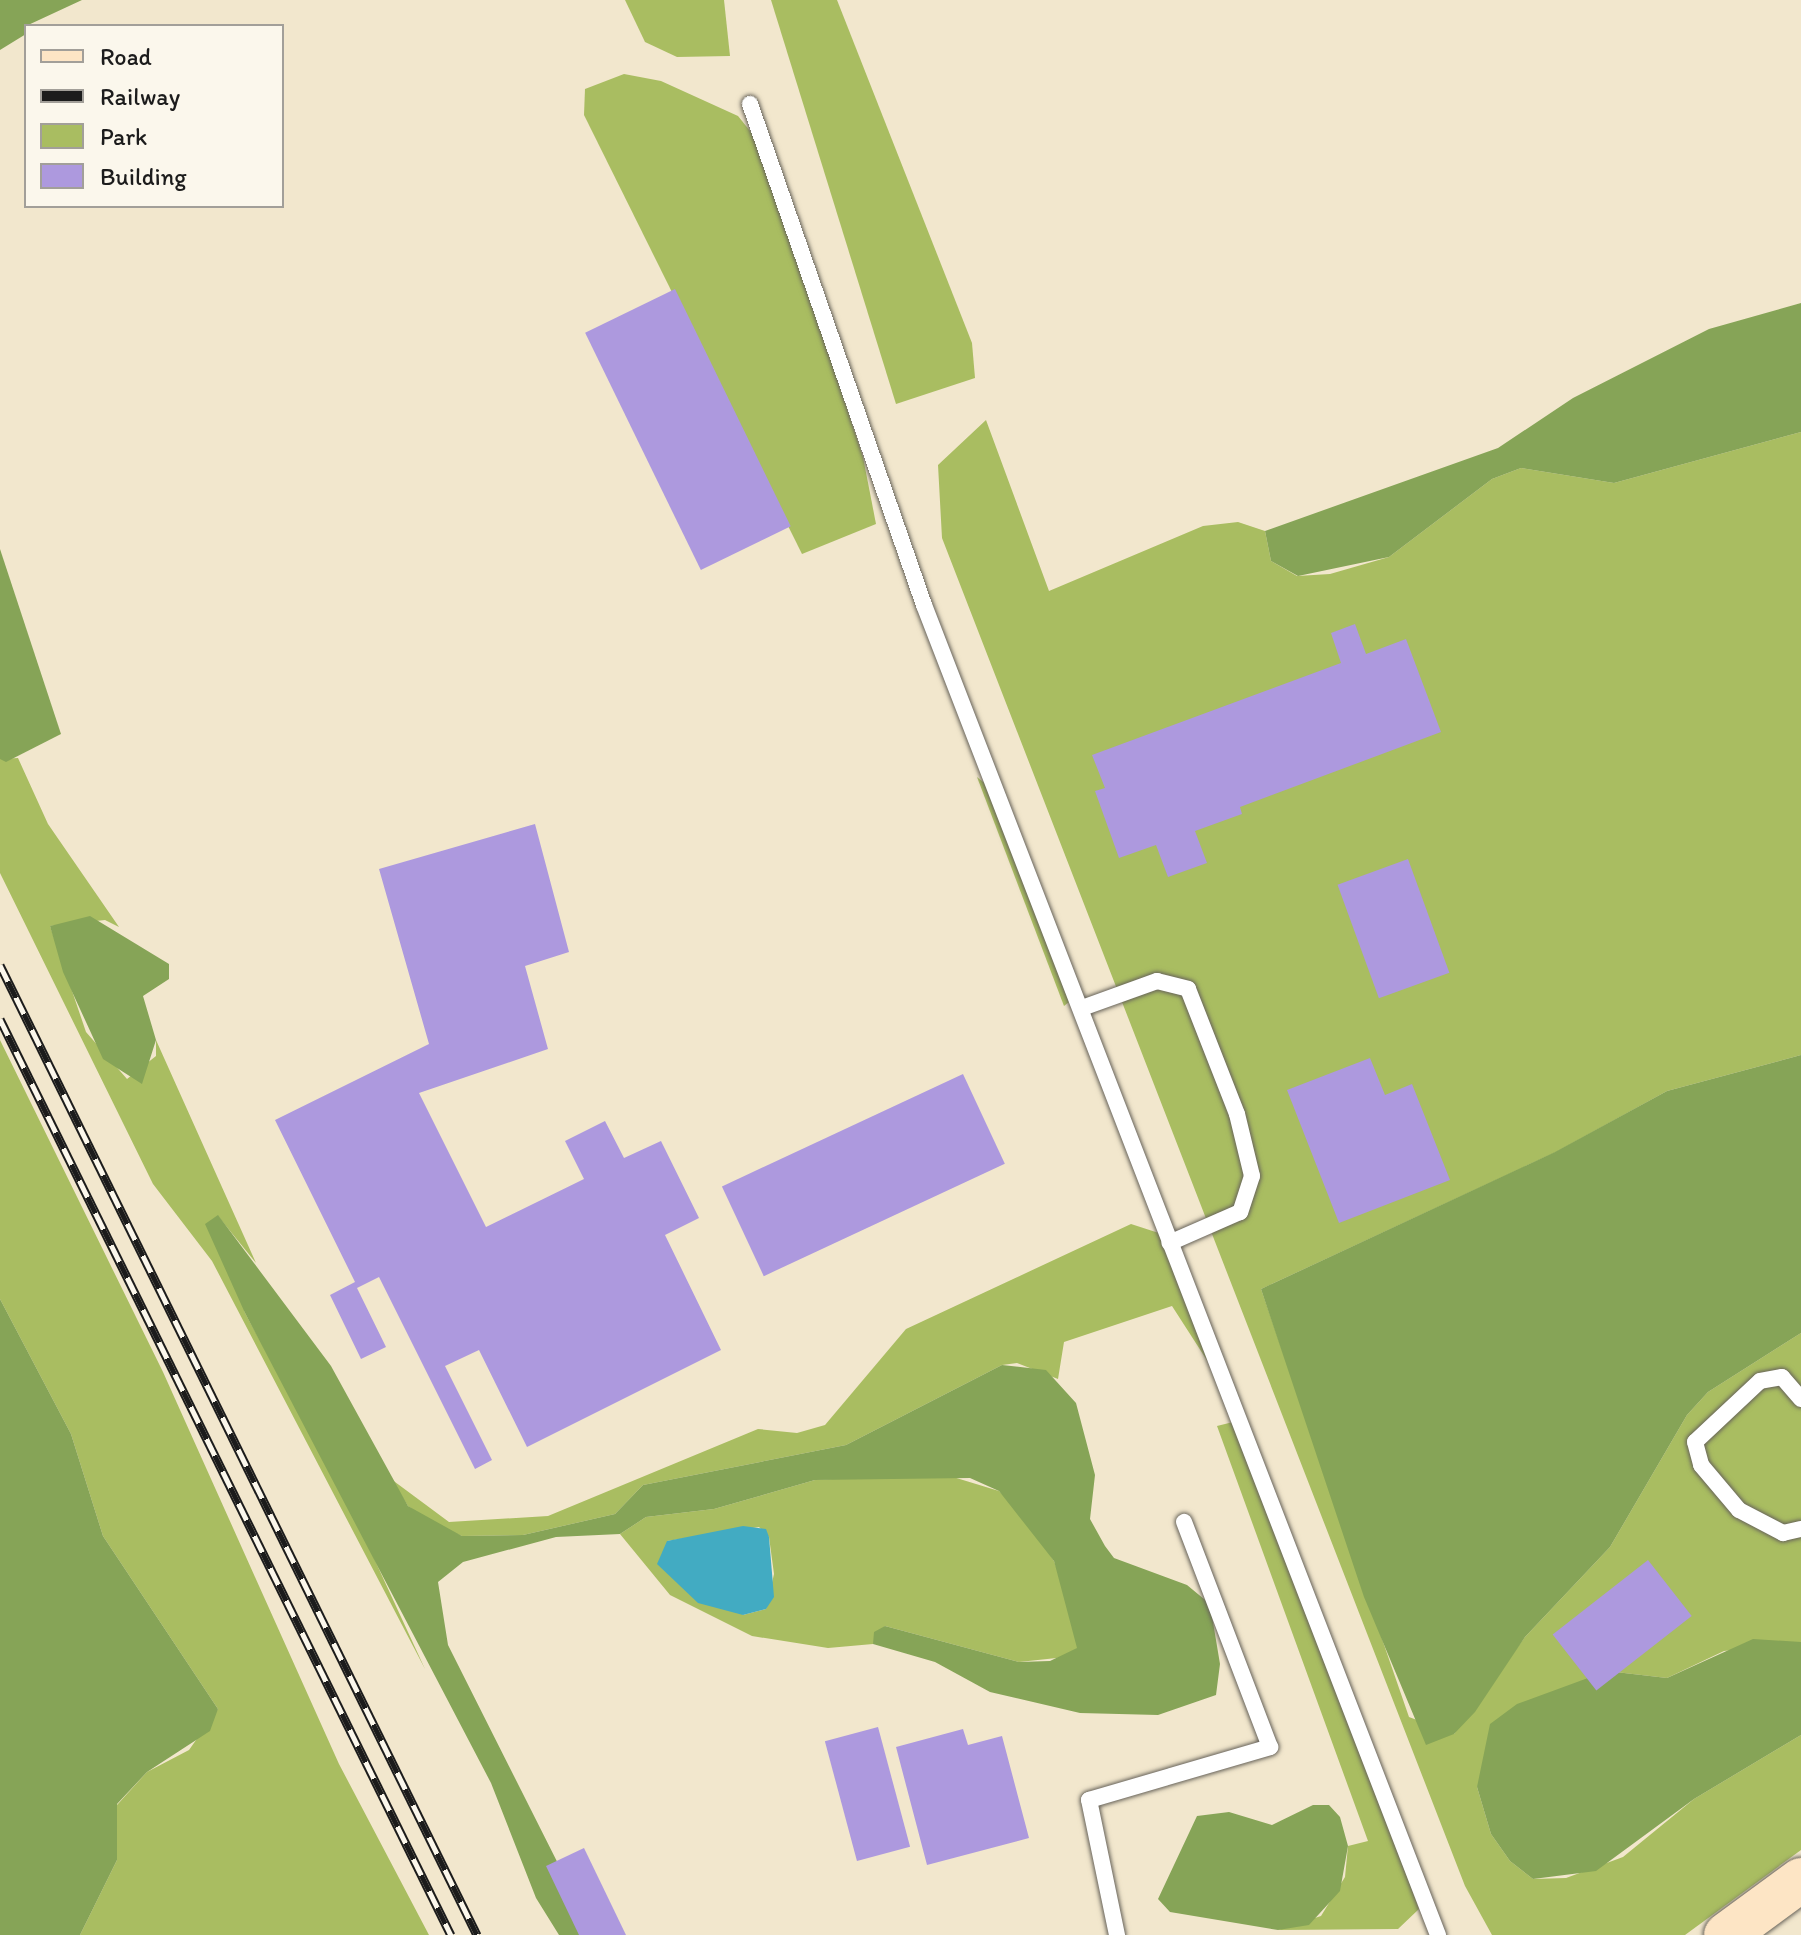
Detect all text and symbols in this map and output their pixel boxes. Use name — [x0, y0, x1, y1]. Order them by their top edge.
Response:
legend — [24, 24, 284, 208]
text: Road — [100, 42, 152, 71]
text: Railway — [100, 82, 180, 111]
text: Park — [100, 122, 147, 151]
text: Building — [100, 162, 187, 191]

